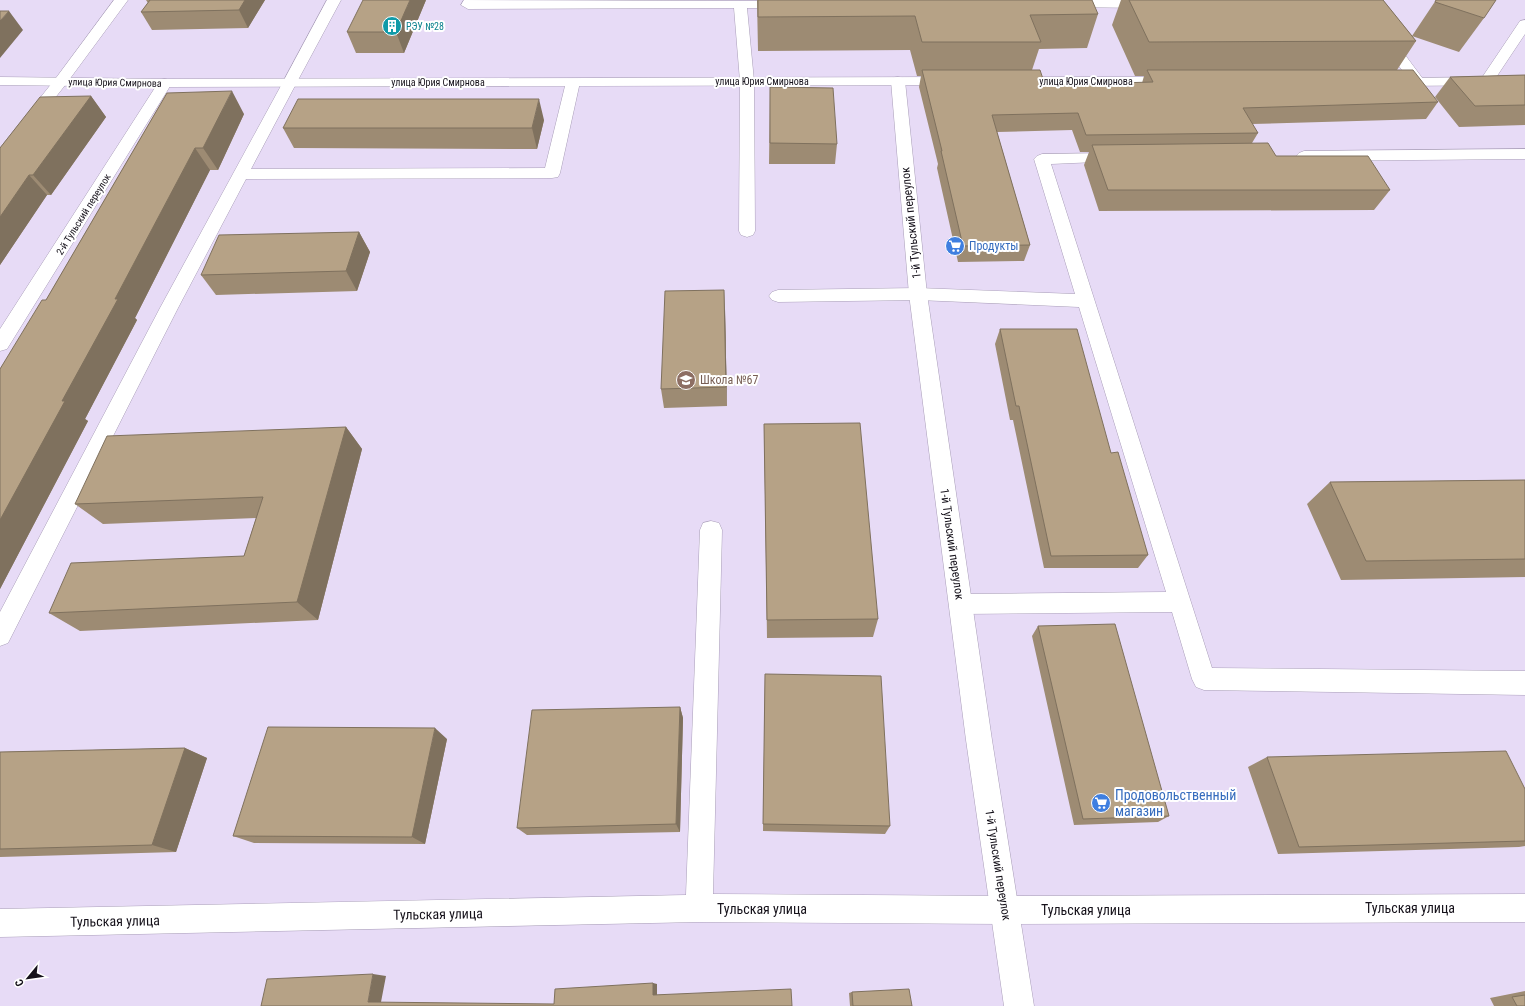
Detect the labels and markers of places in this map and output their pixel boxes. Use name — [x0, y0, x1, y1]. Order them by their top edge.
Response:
building icon: РЭУ №28 — [381, 15, 403, 37]
place label: РЭУ №28 — [406, 21, 444, 32]
supermarket icon: Продукты — [944, 235, 966, 257]
place label: Продукты — [969, 239, 1018, 253]
school or university icon: Школа №67 — [675, 369, 697, 391]
place label: Школа №67 — [700, 373, 759, 387]
place label: Продовольственный магазин — [1115, 787, 1236, 819]
supermarket icon: Продовольственный магазин — [1090, 792, 1112, 814]

